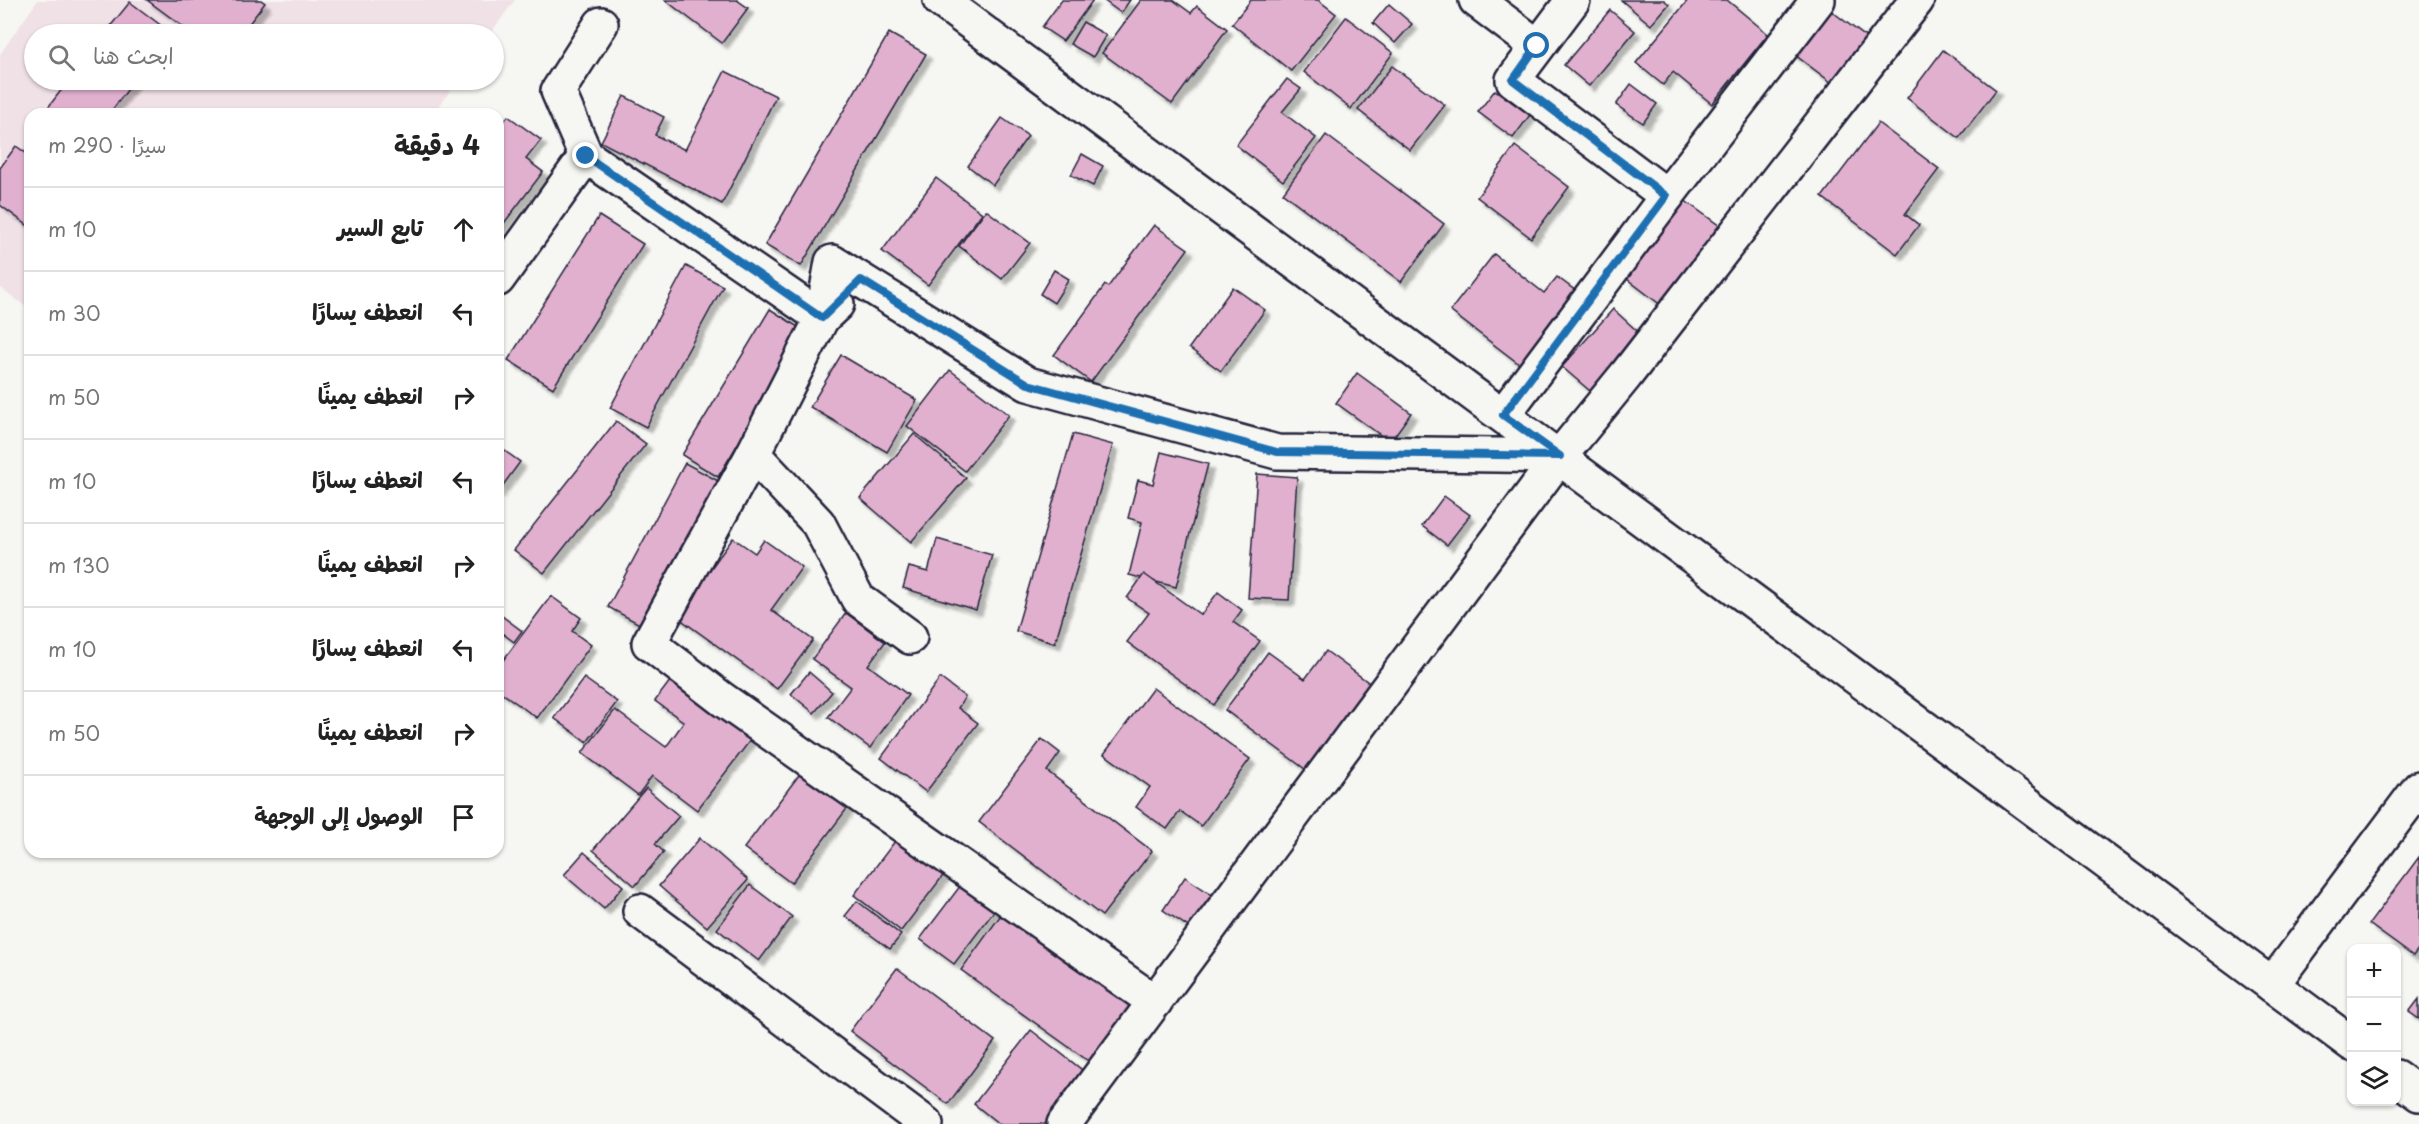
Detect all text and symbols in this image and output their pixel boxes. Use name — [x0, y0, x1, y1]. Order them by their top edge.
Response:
search box — [24, 24, 504, 90]
route start — [1523, 32, 1549, 58]
text: ابحث هنا — [93, 38, 174, 71]
icon: search — [45, 41, 78, 74]
text: 4 دقيقة — [394, 125, 480, 164]
text: سيرًا · 290 m — [48, 130, 166, 160]
route end — [572, 142, 598, 168]
text: تابع السير — [338, 210, 423, 243]
icon: ahead — [447, 213, 480, 246]
text: 10 m — [48, 214, 96, 244]
text: انعطف يسارًا — [312, 294, 423, 327]
icon: left — [447, 297, 480, 330]
text: 30 m — [48, 298, 101, 328]
text: انعطف يمينًا — [318, 378, 423, 411]
icon: right — [447, 381, 480, 414]
text: 50 m — [48, 382, 100, 412]
text: انعطف يسارًا — [312, 462, 423, 495]
icon: left — [447, 465, 480, 498]
text: 10 m — [48, 466, 96, 496]
text: انعطف يمينًا — [318, 546, 423, 579]
icon: right — [447, 549, 480, 582]
text: 130 m — [48, 550, 110, 580]
text: انعطف يسارًا — [312, 630, 423, 663]
icon: left — [447, 633, 480, 666]
text: 10 m — [48, 634, 96, 664]
text: انعطف يمينًا — [318, 714, 423, 747]
icon: right — [447, 717, 480, 750]
text: 50 m — [48, 718, 100, 748]
text: الوصول إلى الوجهة — [254, 798, 423, 831]
icon: arrive — [447, 801, 480, 834]
map controls — [2347, 944, 2401, 1106]
button: + — [2347, 944, 2401, 998]
button: − — [2347, 998, 2401, 1052]
button: layers — [2347, 1052, 2401, 1106]

